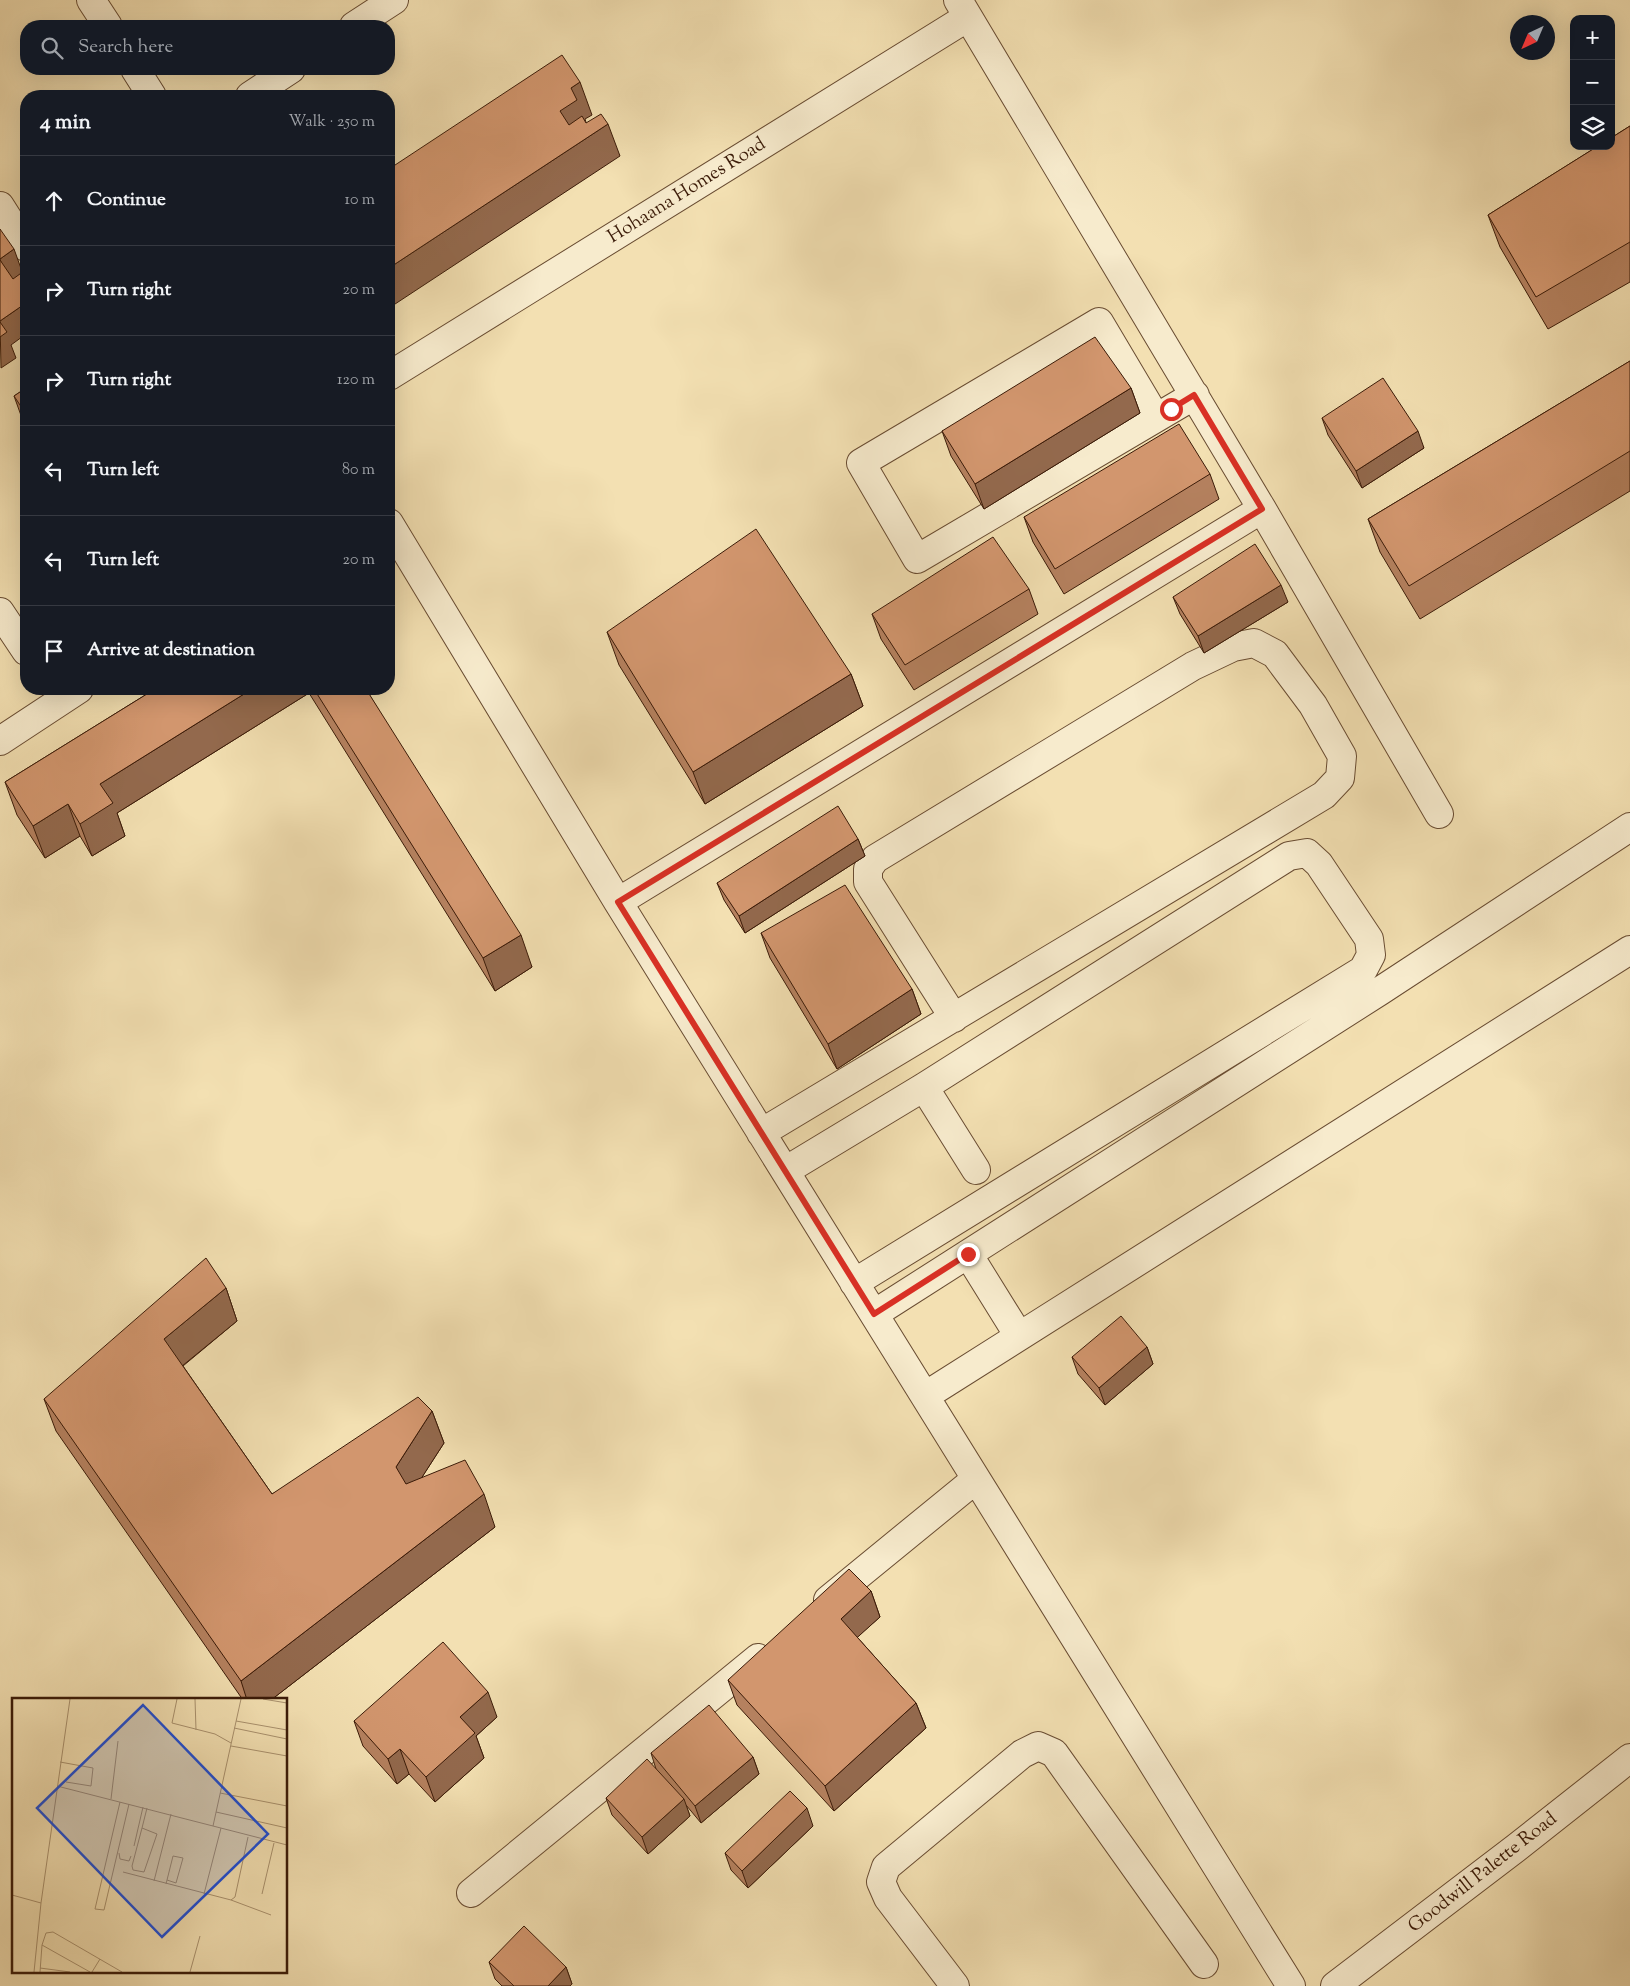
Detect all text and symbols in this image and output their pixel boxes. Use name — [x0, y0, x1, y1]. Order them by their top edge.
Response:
north arrow — [1510, 15, 1555, 60]
map controls — [1570, 15, 1615, 150]
button: + — [1570, 15, 1615, 60]
search box — [20, 20, 395, 75]
icon: search — [38, 34, 66, 62]
text: Search here — [78, 34, 173, 61]
button: − — [1570, 60, 1615, 105]
button: layers — [1570, 105, 1615, 150]
text: 4 min — [40, 108, 91, 138]
text: Walk · 250 m — [289, 111, 375, 134]
street label: Hohaana Homes Road — [603, 131, 772, 251]
icon: ahead — [40, 187, 68, 215]
text: Continue — [87, 187, 166, 214]
text: 10 m — [345, 189, 375, 212]
icon: right — [40, 277, 68, 305]
text: Turn right — [87, 277, 171, 304]
text: 20 m — [342, 279, 375, 302]
icon: right — [40, 367, 68, 395]
text: Turn right — [87, 367, 171, 394]
text: 120 m — [337, 369, 375, 392]
route start — [1160, 398, 1183, 421]
icon: left — [40, 457, 68, 485]
text: Turn left — [87, 457, 159, 484]
text: 80 m — [342, 459, 375, 482]
icon: left — [40, 547, 68, 575]
text: Turn left — [87, 547, 159, 574]
text: 20 m — [342, 549, 375, 572]
icon: arrive — [40, 637, 68, 665]
text: Arrive at destination — [87, 637, 255, 664]
route end — [957, 1243, 980, 1266]
inset map — [12, 1698, 288, 1974]
street label: Goodwill Palette Road — [1403, 1806, 1564, 1940]

